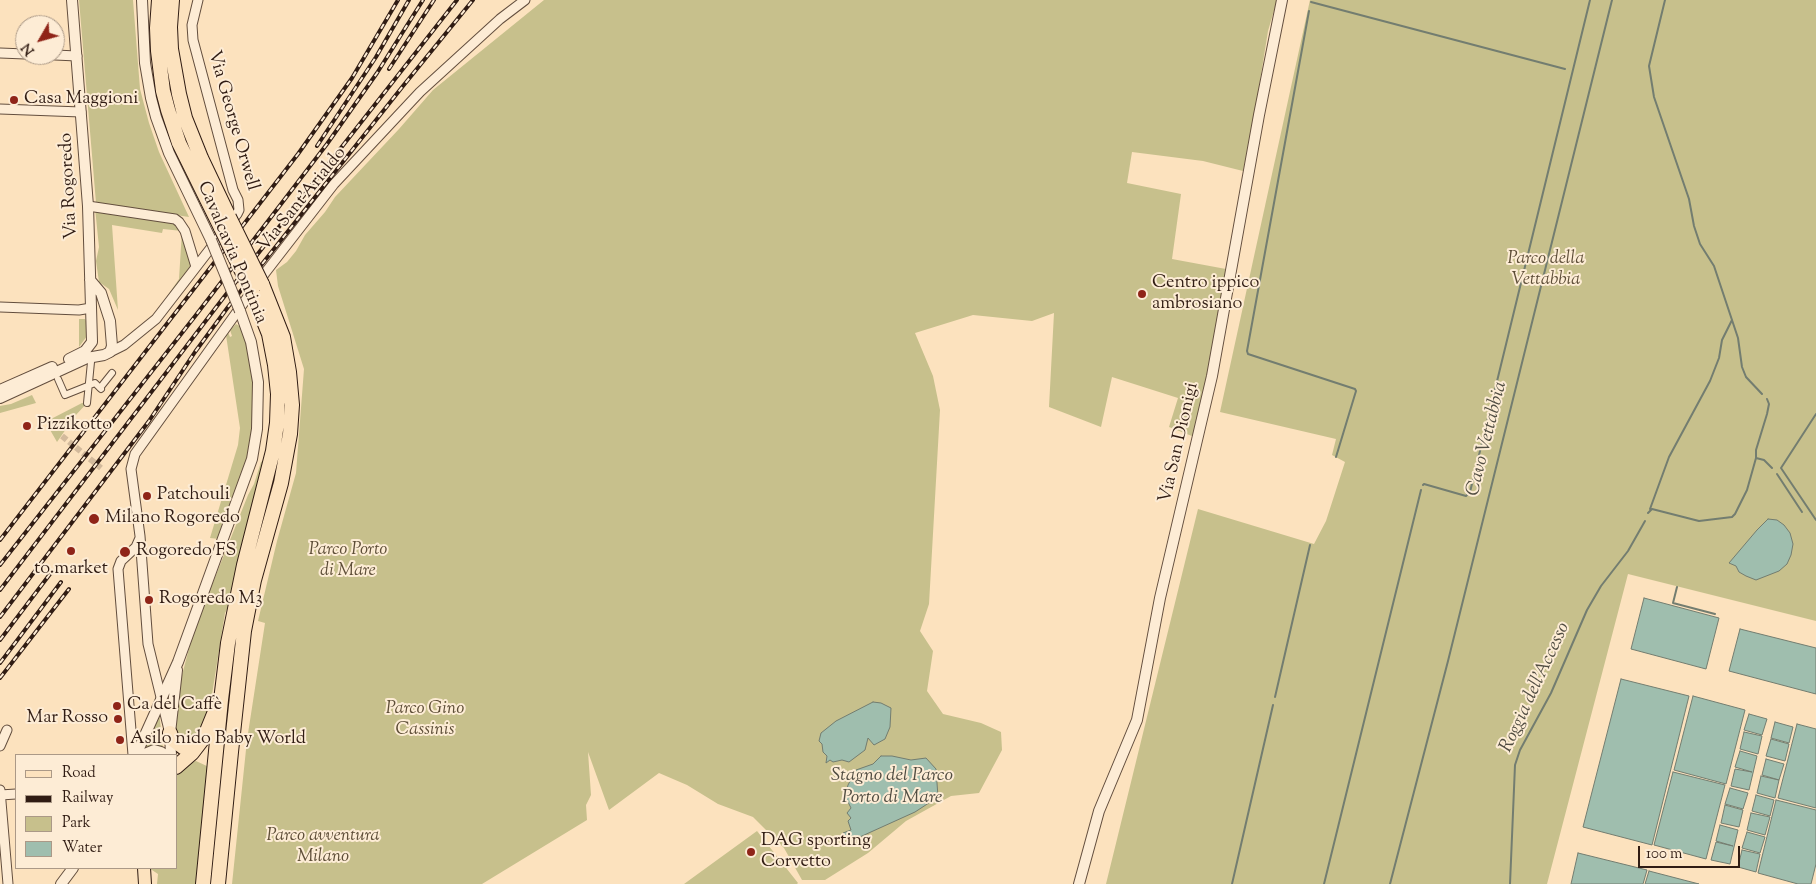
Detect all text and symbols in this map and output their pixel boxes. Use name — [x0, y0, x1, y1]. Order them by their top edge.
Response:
north arrow — [15, 15, 65, 65]
text: N — [18, 38, 40, 59]
street label: Via George Orwell — [202, 48, 262, 194]
place label: Casa Maggioni — [24, 89, 138, 111]
marker: Casa Maggioni — [8, 94, 20, 106]
street label: Via Rogoredo — [56, 132, 84, 240]
street label: Via Sant'Arialdo — [254, 143, 352, 257]
street label: Cavalcavia Pontinia — [191, 179, 271, 327]
park label: Parco della Vettabbia — [1507, 249, 1585, 292]
place label: Centro ippico ambrosiano — [1152, 273, 1259, 316]
marker: Centro ippico ambrosiano — [1136, 288, 1148, 300]
water label: Cavo Vettabbia — [1463, 379, 1513, 499]
street label: Via San Dionigi — [1156, 381, 1204, 505]
place label: Pizzikotto — [37, 415, 112, 437]
marker: Pizzikotto — [21, 420, 33, 432]
place label: Patchouli — [157, 485, 230, 507]
marker: Patchouli — [141, 490, 153, 502]
place label: Milano Rogoredo — [105, 508, 240, 530]
marker: Milano Rogoredo — [87, 512, 101, 526]
park label: Parco Porto di Mare — [309, 540, 387, 582]
place label: Rogoredo FS — [136, 541, 236, 563]
marker: to.market — [65, 545, 77, 557]
marker: Rogoredo FS — [118, 545, 132, 559]
place label: to.market — [34, 559, 108, 581]
place label: Rogoredo M3 — [159, 589, 262, 611]
marker: Rogoredo M3 — [143, 594, 155, 606]
water label: Roggia dell'Accesso — [1496, 619, 1576, 757]
place label: Ca del Caffè — [127, 695, 222, 717]
park label: Parco Gino Cassinis — [386, 699, 464, 742]
marker: Ca del Caffè — [111, 700, 123, 712]
place label: Mar Rosso — [27, 708, 108, 730]
marker: Mar Rosso — [112, 713, 124, 725]
place label: Asilo nido Baby World — [130, 729, 306, 751]
marker: Asilo nido Baby World — [114, 734, 126, 746]
legend — [15, 754, 178, 869]
text: Road — [62, 763, 96, 784]
water label: Stagno del Parco Porto di Mare — [831, 766, 953, 810]
text: Railway — [62, 788, 113, 809]
text: Park — [62, 813, 91, 834]
park label: Parco avventura Milano — [266, 826, 380, 869]
place label: DAG sporting Corvetto — [761, 831, 871, 874]
scale bar — [1641, 836, 1744, 868]
text: Water — [62, 838, 102, 859]
text: 100 m — [1646, 844, 1682, 865]
marker: DAG sporting Corvetto — [745, 846, 757, 858]

